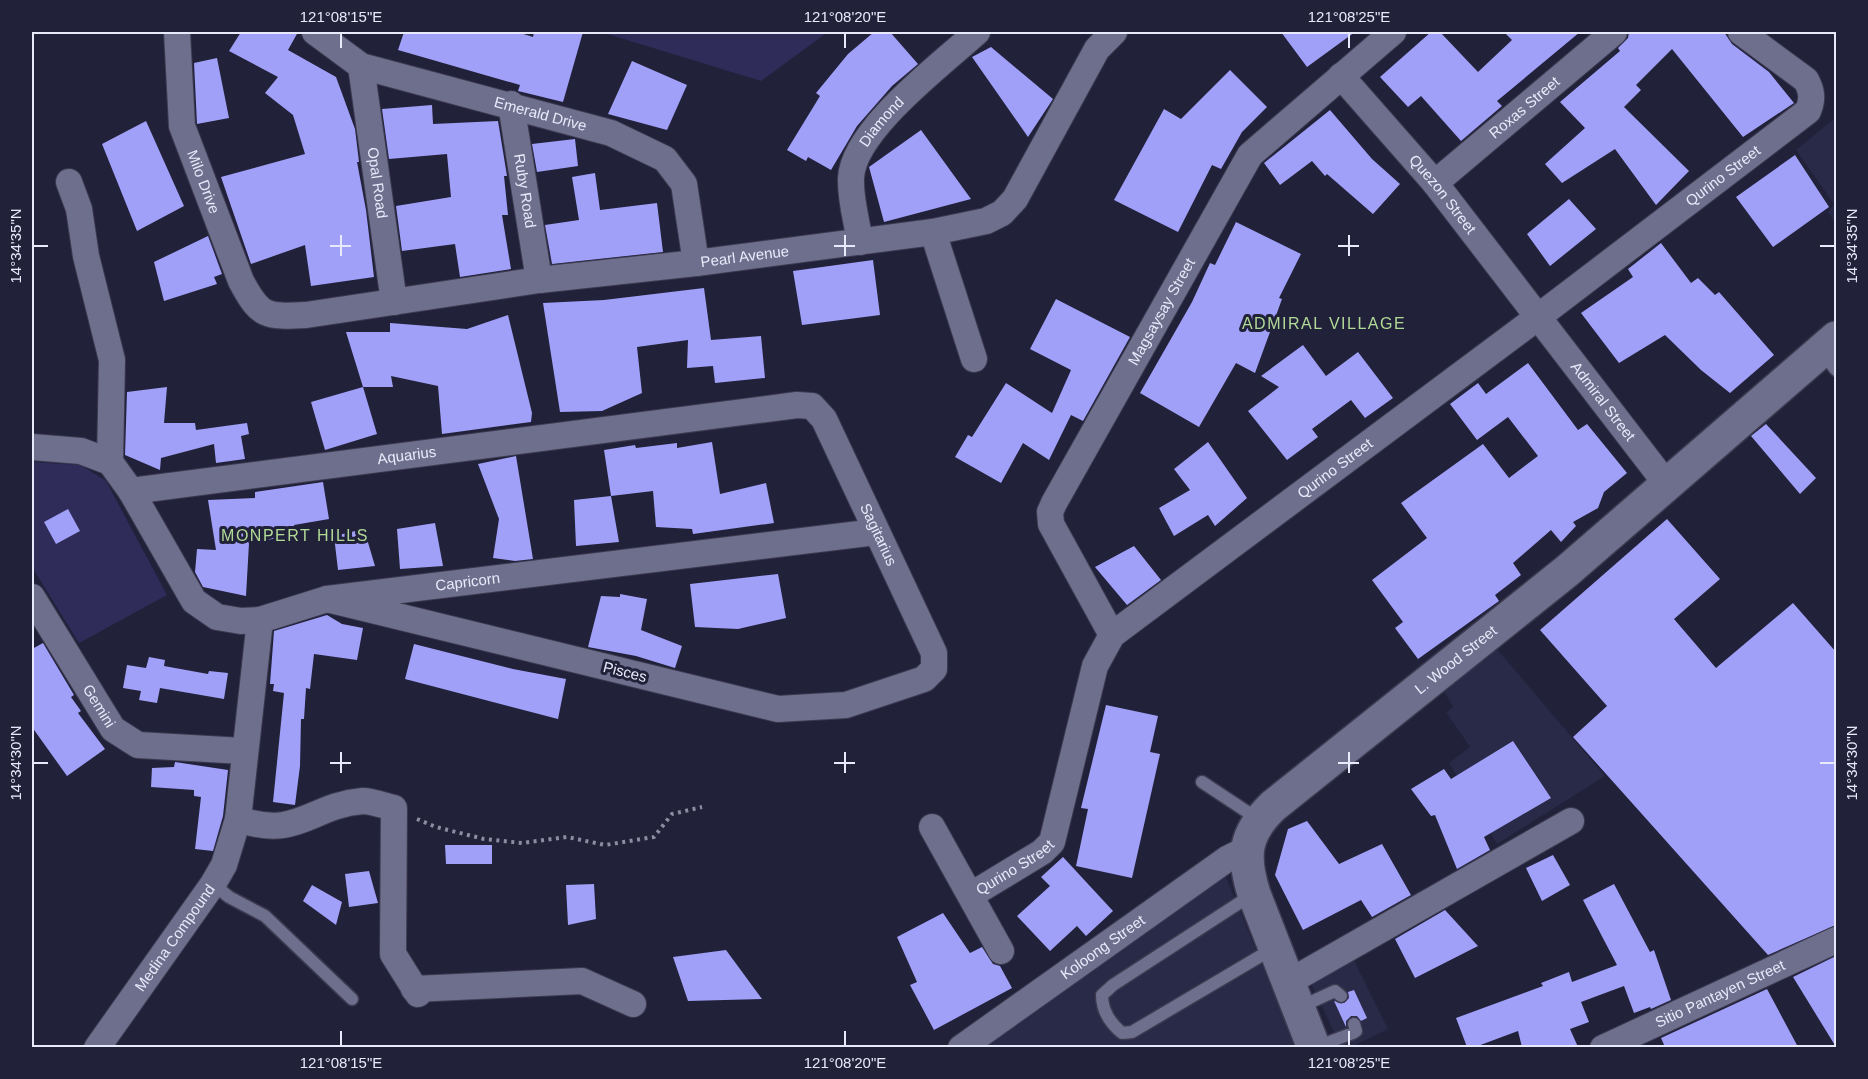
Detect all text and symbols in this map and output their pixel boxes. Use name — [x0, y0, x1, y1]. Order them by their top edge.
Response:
text: 121°08'15"E — [300, 8, 382, 25]
text: 121°08'20"E — [804, 8, 886, 25]
text: 121°08'25"E — [1308, 8, 1390, 25]
street label: Roxas Street — [1485, 72, 1563, 142]
street label: Emerald Drive — [492, 93, 589, 134]
street label: Diamond — [855, 93, 907, 150]
street label: Qurino Street — [1682, 141, 1764, 209]
street label: Opal Road — [364, 146, 391, 220]
street label: Milo Drive — [184, 148, 224, 216]
street label: Quezon Street — [1406, 151, 1480, 238]
street label: Ruby Road — [511, 152, 540, 229]
text: 14°34'35"N — [7, 208, 24, 284]
text: 14°34'35"N — [1843, 208, 1860, 284]
street label: Pearl Avenue — [700, 242, 790, 270]
street label: Magsaysay Street — [1124, 254, 1199, 368]
district label: ADMIRAL VILLAGE — [1242, 315, 1406, 332]
street label: Admiral Street — [1568, 358, 1640, 445]
street label: Qurino Street — [1294, 434, 1376, 502]
street label: Aquarius — [376, 443, 437, 467]
street label: Sagitarius — [857, 501, 901, 568]
district label: MONPERT HILLS — [221, 527, 369, 544]
street label: Capricorn — [434, 569, 501, 594]
street label: L. Wood Street — [1411, 621, 1500, 697]
street label: Pisces — [602, 658, 649, 685]
street label: Gemini — [80, 681, 119, 731]
text: 14°34'30"N — [7, 725, 24, 801]
text: 14°34'30"N — [1843, 725, 1860, 801]
street label: Qurino Street — [973, 835, 1058, 898]
street label: Medina Compound — [131, 881, 218, 994]
street label: Koloong Street — [1057, 911, 1149, 982]
street label: Sitio Pantayen Street — [1652, 956, 1788, 1031]
text: 121°08'15"E — [300, 1054, 382, 1071]
text: 121°08'20"E — [804, 1054, 886, 1071]
text: 121°08'25"E — [1308, 1054, 1390, 1071]

